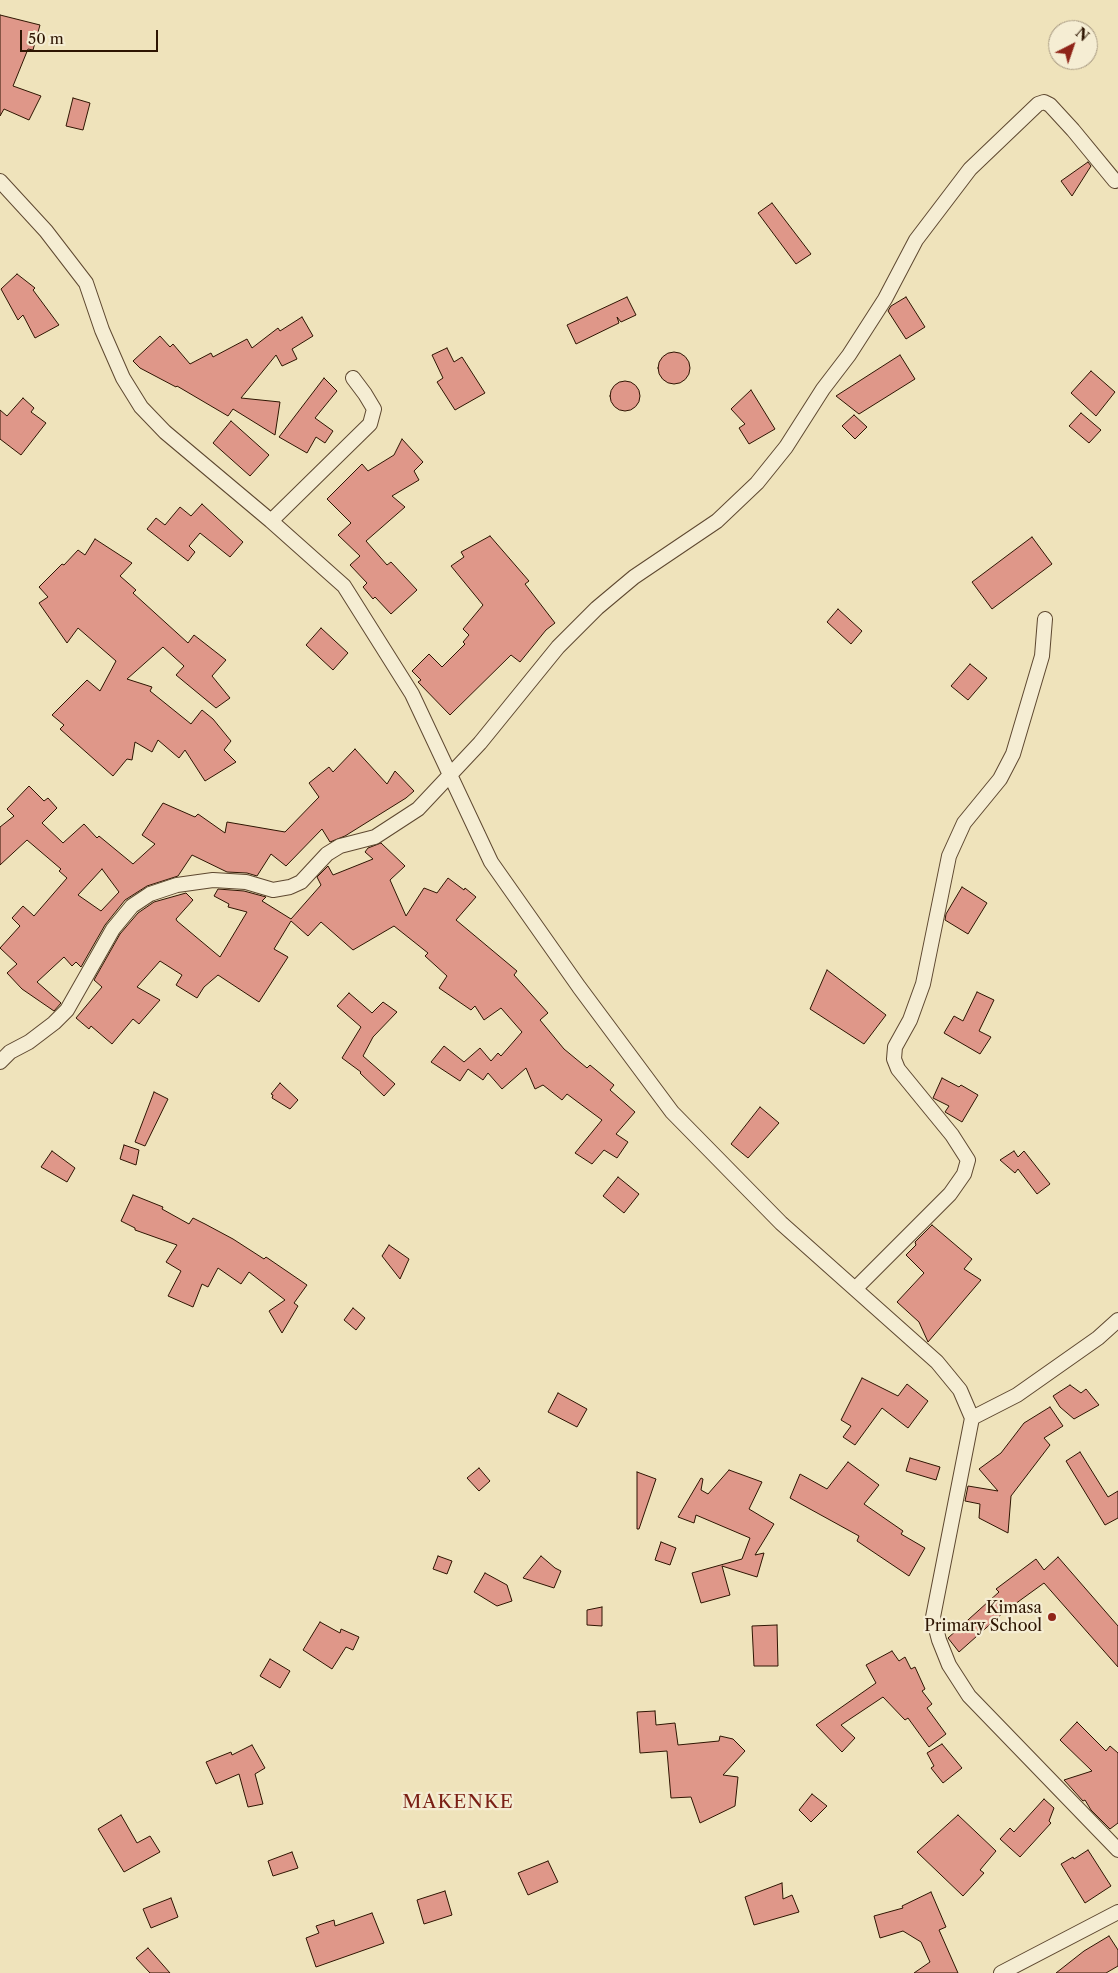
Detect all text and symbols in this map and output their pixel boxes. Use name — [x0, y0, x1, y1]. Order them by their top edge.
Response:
scale bar — [22, 20, 160, 52]
north arrow — [1048, 20, 1098, 70]
text: N — [1072, 24, 1093, 45]
text: 50 m — [28, 29, 64, 48]
place label: Kimasa Primary School — [924, 1598, 1042, 1636]
marker: Kimasa Primary School — [1046, 1611, 1058, 1623]
district label: MAKENKE — [401, 1792, 515, 1814]

